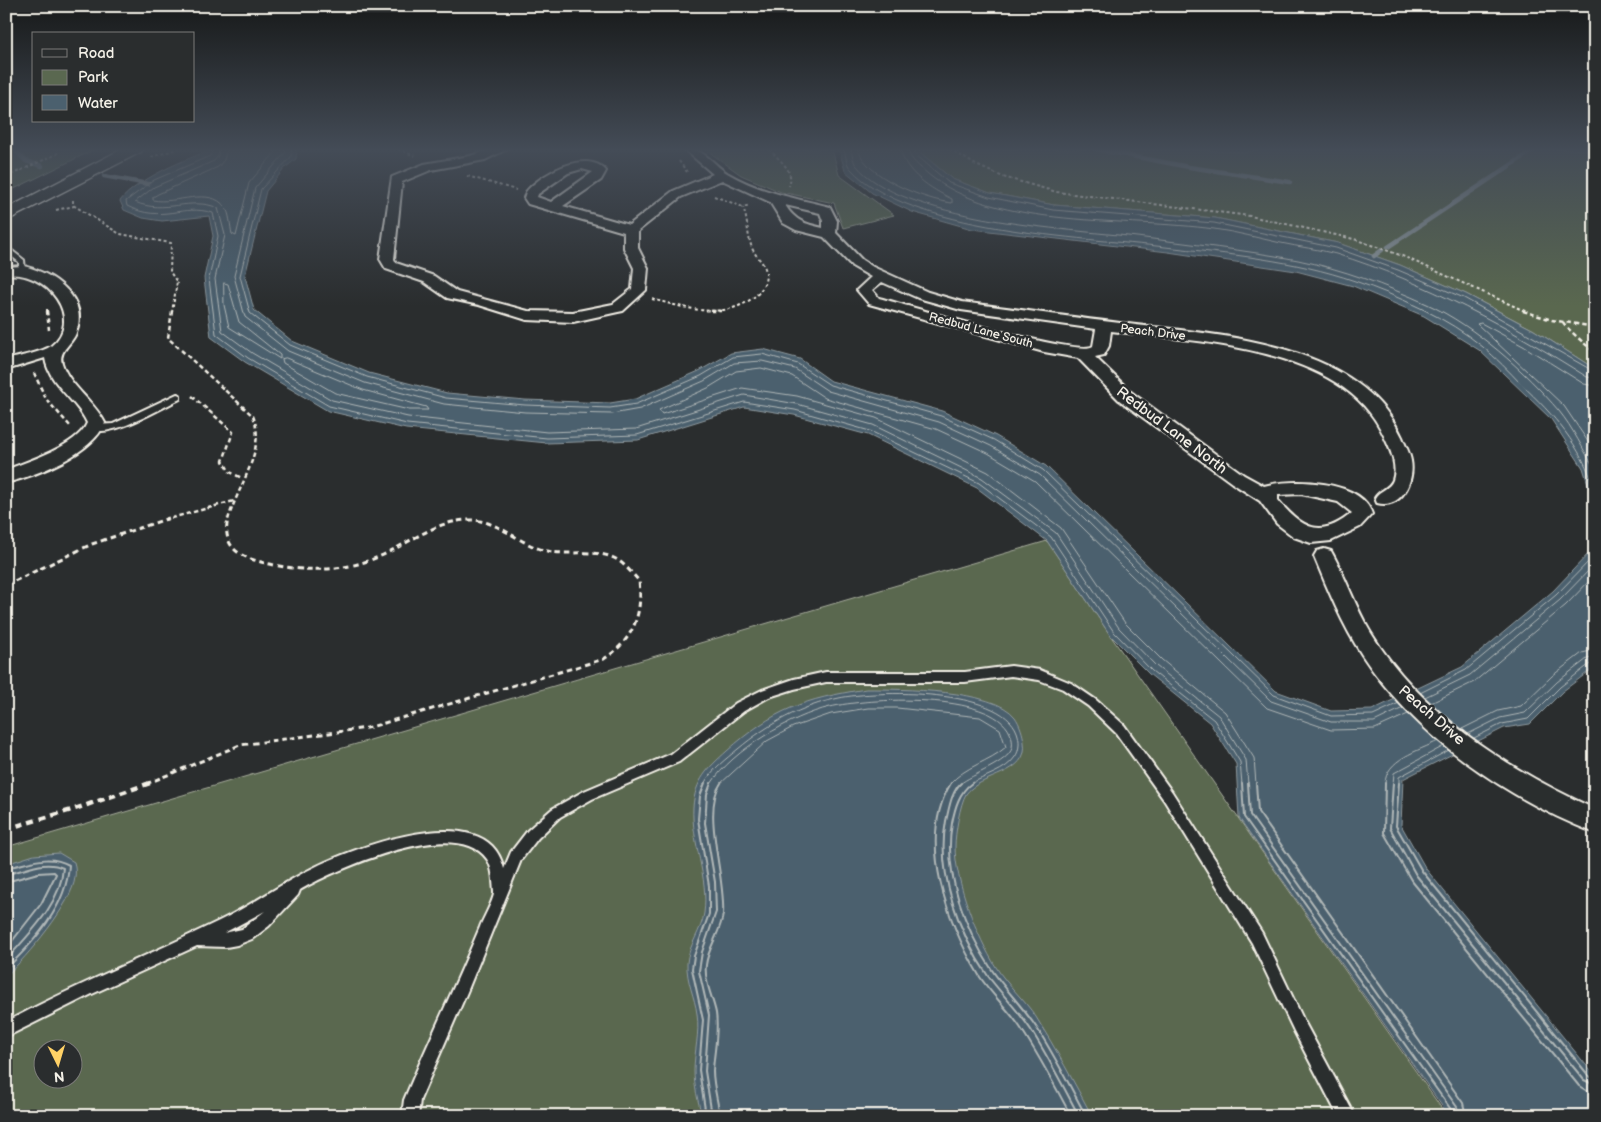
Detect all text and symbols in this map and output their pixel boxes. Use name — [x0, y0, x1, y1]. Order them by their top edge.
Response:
legend — [32, 32, 195, 122]
text: Road — [78, 44, 114, 63]
text: Park — [78, 68, 109, 87]
text: Water — [78, 94, 118, 113]
street label: Redbud Lane South — [927, 309, 1035, 352]
street label: Peach Drive — [1120, 321, 1186, 344]
street label: Redbud Lane North — [1113, 383, 1231, 478]
street label: Peach Drive — [1395, 681, 1469, 749]
north arrow — [32, 1040, 82, 1090]
text: N — [53, 1068, 65, 1085]

